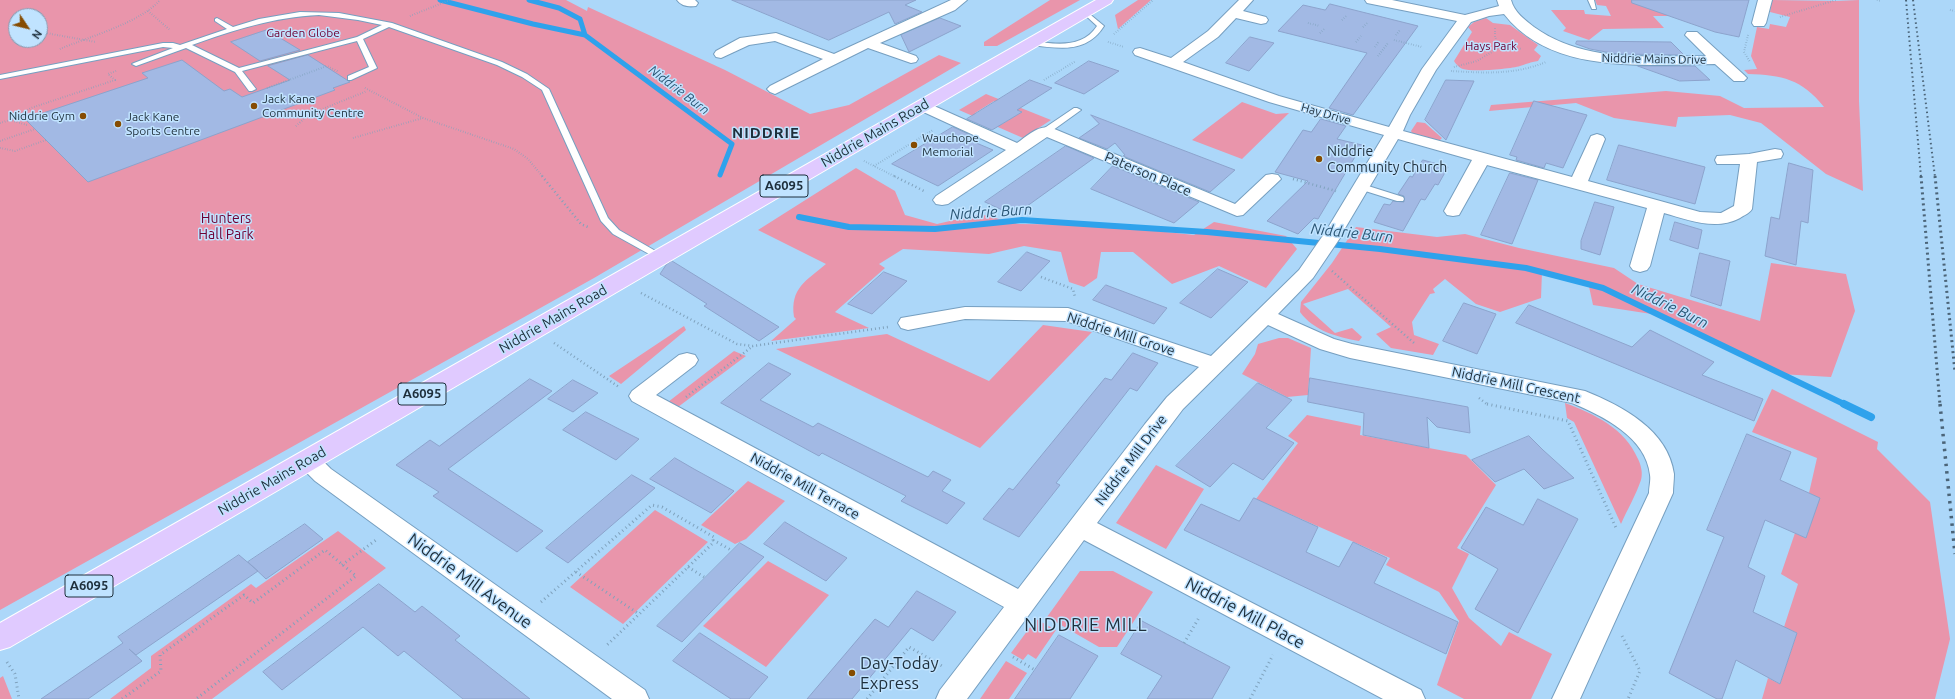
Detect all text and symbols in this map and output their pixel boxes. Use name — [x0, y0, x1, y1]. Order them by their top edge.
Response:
north arrow — [8, 8, 48, 48]
park label: Garden Globe — [266, 26, 340, 40]
text: N — [30, 28, 44, 41]
park label: Hays Park — [1465, 39, 1517, 53]
street label: Niddrie Mains Drive — [1601, 51, 1707, 67]
water label: Niddrie Burn — [646, 62, 712, 118]
place label: Jack Kane Community Centre — [262, 92, 364, 120]
street label: Niddrie Mains Road — [818, 95, 932, 171]
street label: Hay Drive — [1299, 100, 1353, 128]
marker: Jack Kane Community Centre — [249, 101, 259, 111]
place label: Niddrie Gym — [9, 109, 75, 123]
place label: Jack Kane Sports Centre — [126, 110, 200, 138]
marker: Niddrie Gym — [78, 111, 88, 121]
marker: Jack Kane Sports Centre — [113, 119, 123, 129]
district label: NIDDRIE — [732, 124, 800, 142]
place label: Wauchope Memorial — [922, 131, 979, 159]
marker: Wauchope Memorial — [909, 140, 919, 150]
place label: Niddrie Community Church — [1327, 143, 1447, 176]
street label: Paterson Place — [1102, 148, 1194, 200]
marker: Niddrie Community Church — [1314, 154, 1324, 164]
road number: A6095 — [760, 175, 808, 197]
water label: Niddrie Burn — [949, 200, 1033, 224]
park label: Hunters Hall Park — [198, 210, 254, 242]
water label: Niddrie Burn — [1310, 220, 1394, 246]
water label: Niddrie Burn — [1629, 280, 1711, 332]
street label: Niddrie Mains Road — [496, 281, 610, 357]
street label: Niddrie Mill Grove — [1065, 309, 1177, 359]
street label: Niddrie Mill Crescent — [1450, 363, 1582, 407]
road number: A6095 — [398, 383, 446, 405]
street label: Niddrie Mill Drive — [1092, 412, 1170, 508]
street label: Niddrie Mains Road — [215, 443, 329, 519]
street label: Niddrie Mill Terrace — [747, 449, 863, 523]
street label: Niddrie Mill Avenue — [404, 529, 536, 633]
street label: Niddrie Mill Place — [1182, 573, 1308, 653]
road number: A6095 — [65, 575, 113, 597]
district label: NIDDRIE MILL — [1024, 614, 1148, 636]
place label: Day-Today Express — [860, 653, 939, 693]
marker: Day-Today Express — [847, 668, 857, 678]

